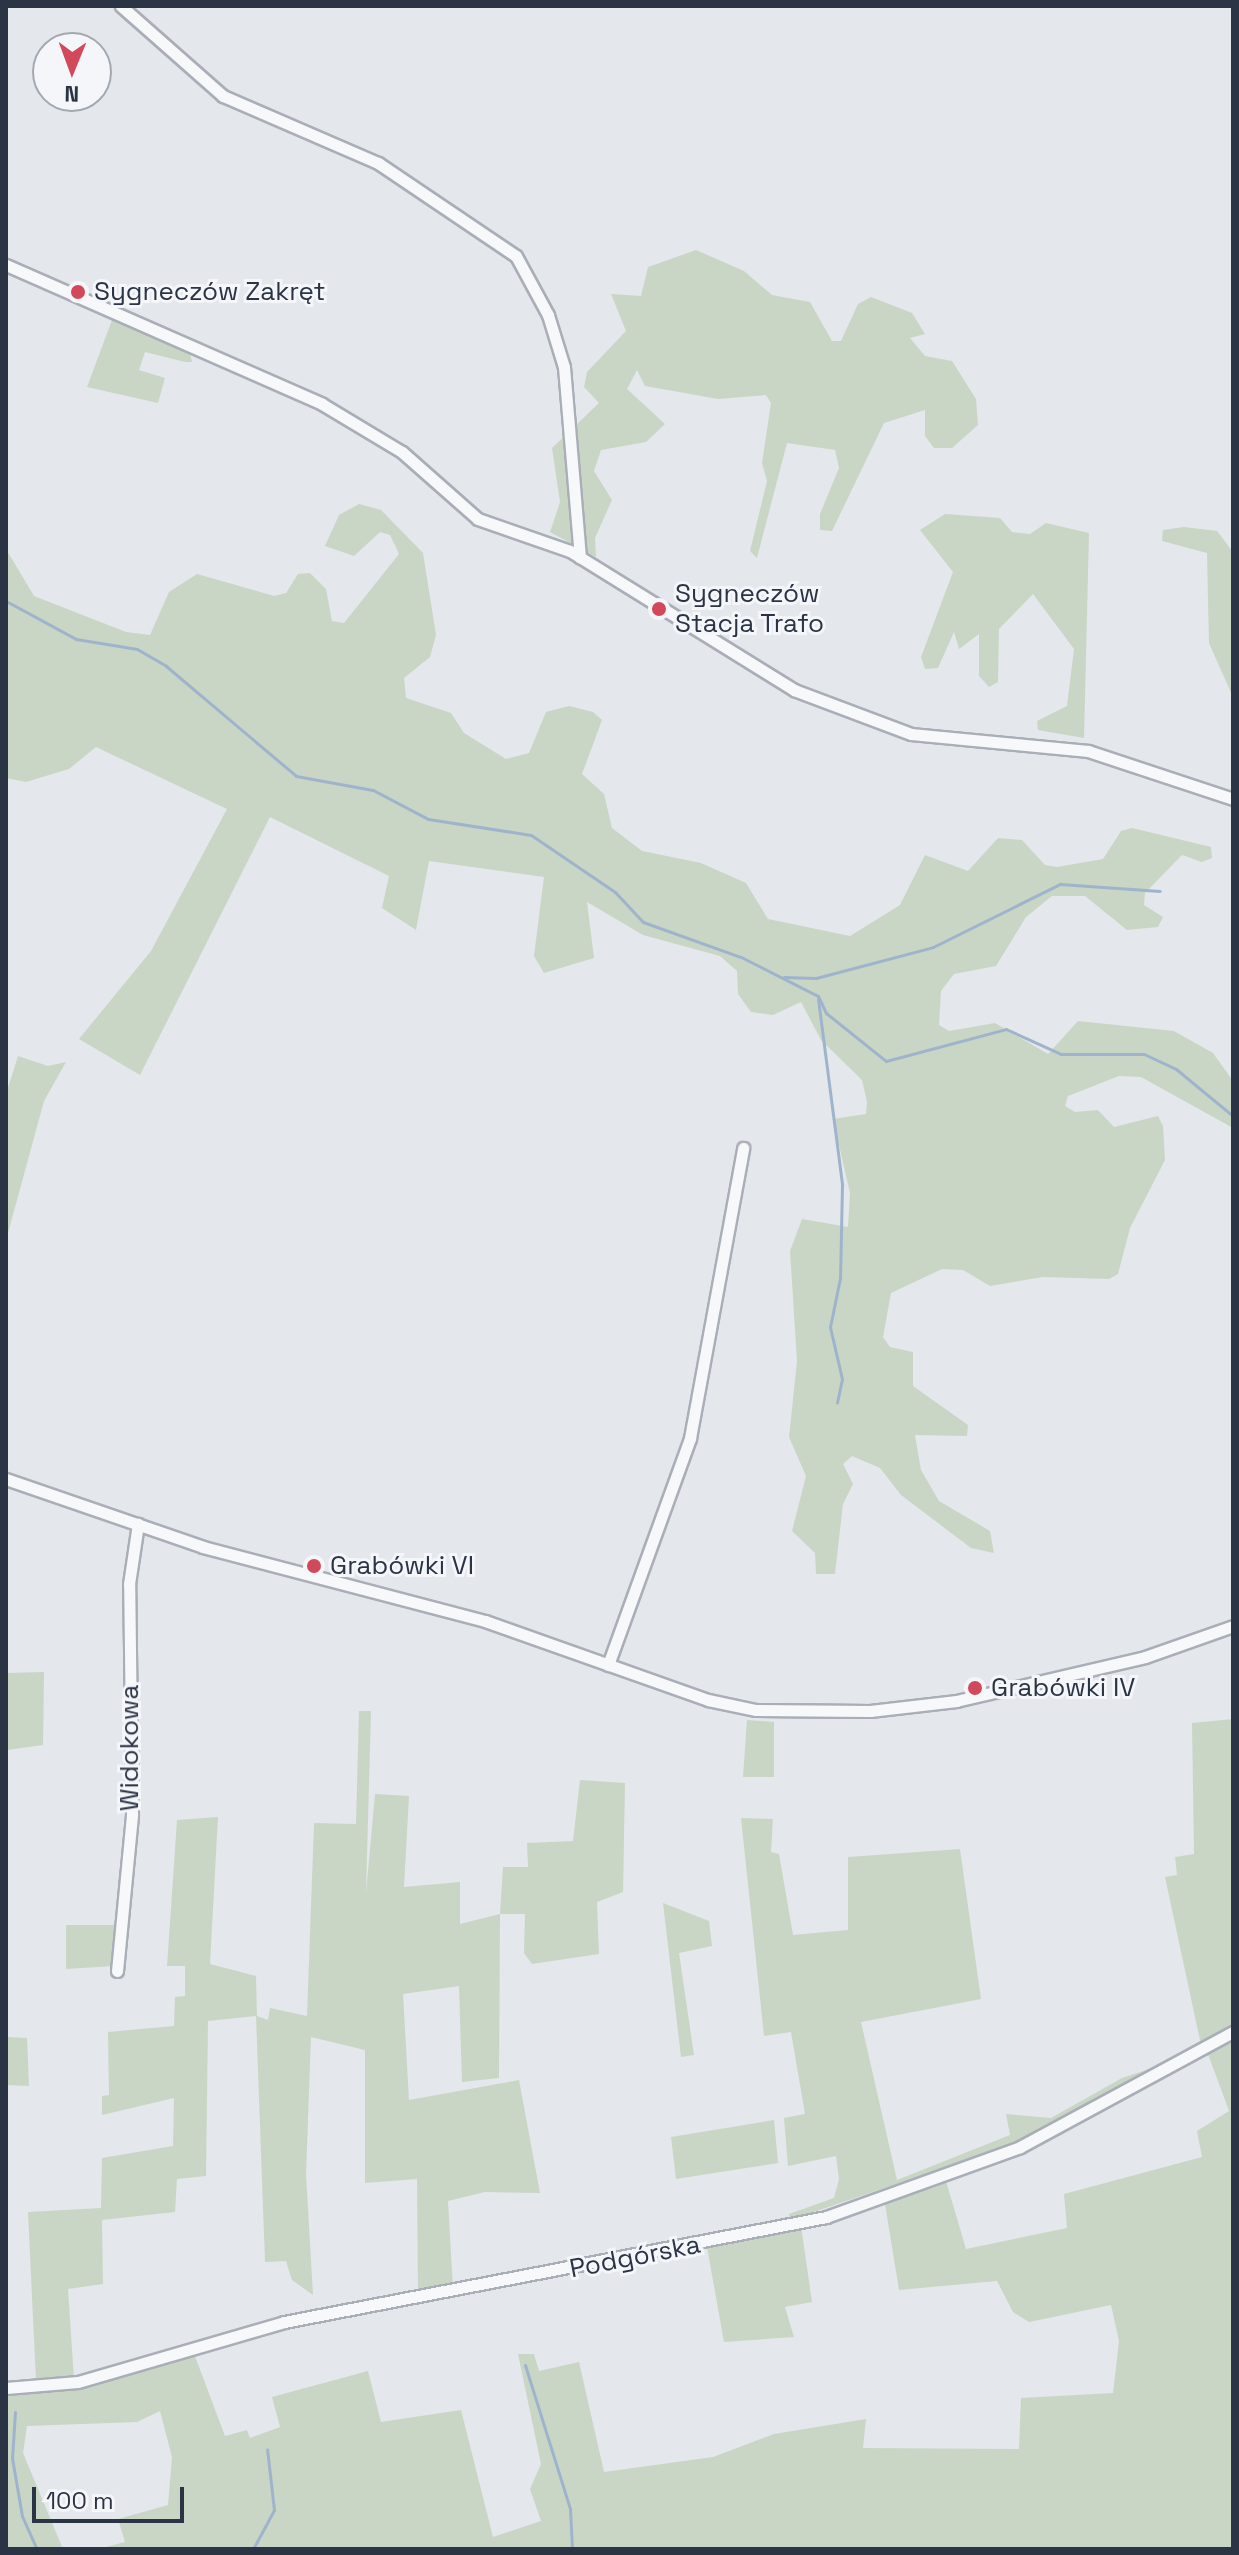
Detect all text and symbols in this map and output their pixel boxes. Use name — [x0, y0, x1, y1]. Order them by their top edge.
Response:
north arrow — [32, 32, 112, 112]
text: N — [64, 80, 79, 108]
place label: Sygneczów Zakręt — [94, 276, 325, 308]
marker: Sygneczów Zakręt — [69, 283, 87, 301]
place label: Sygneczów Stacja Trafo — [675, 578, 825, 640]
marker: Sygneczów Stacja Trafo — [650, 600, 668, 618]
place label: Grabówki VI — [330, 1550, 474, 1582]
marker: Grabówki VI — [305, 1557, 323, 1575]
place label: Grabówki IV — [991, 1672, 1135, 1704]
marker: Grabówki IV — [966, 1679, 984, 1697]
street label: Widokowa — [114, 1685, 146, 1811]
street label: Podgórska — [567, 2229, 703, 2285]
scale bar — [36, 2471, 188, 2521]
text: 100 m — [46, 2485, 114, 2516]

